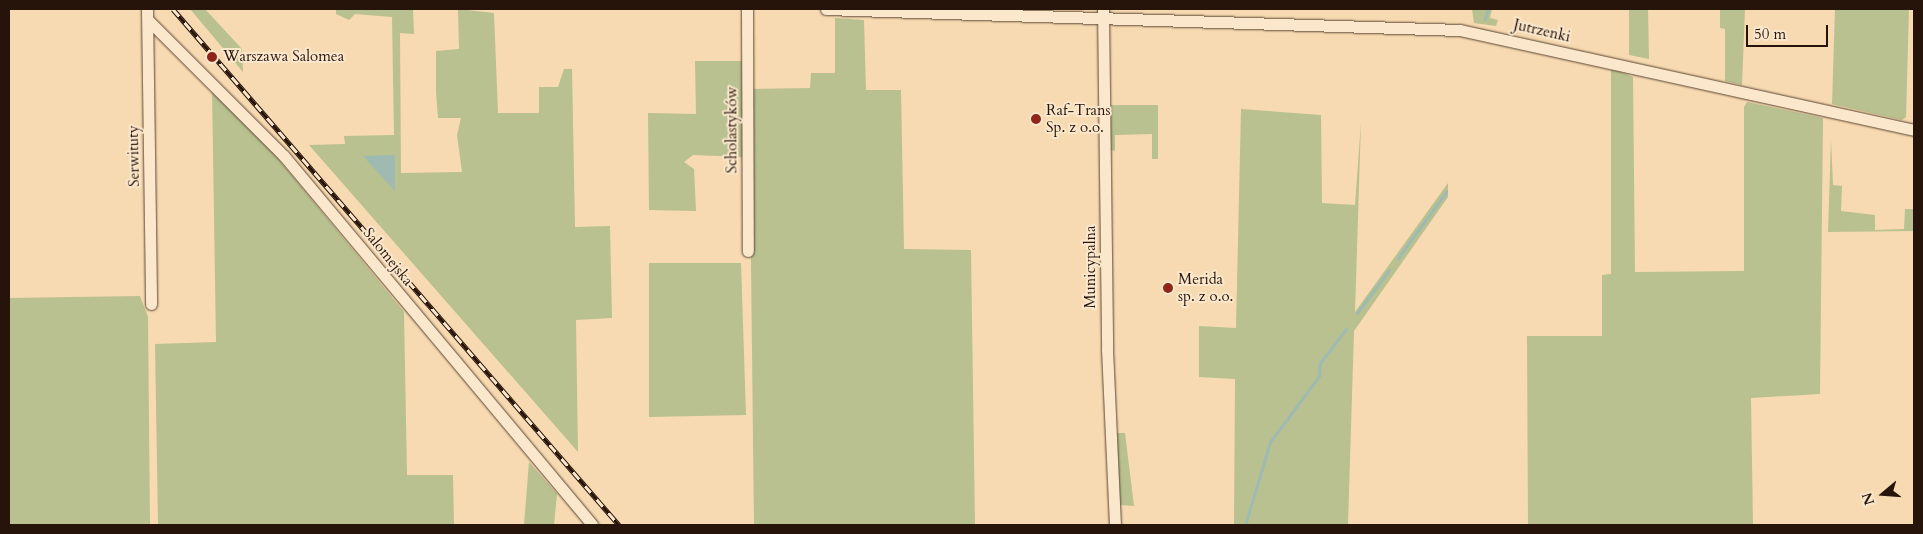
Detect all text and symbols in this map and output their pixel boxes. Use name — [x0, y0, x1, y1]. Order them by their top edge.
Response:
scale bar — [1748, 15, 1830, 47]
street label: Jutrzenki — [1512, 16, 1572, 46]
text: 50 m — [1754, 24, 1786, 44]
place label: Warszawa Salomea — [223, 48, 344, 66]
marker: Warszawa Salomea — [205, 50, 219, 64]
street label: Scholastyków — [723, 87, 741, 173]
place label: Raf-Trans Sp. z o.o. — [1046, 101, 1111, 136]
marker: Raf-Trans Sp. z o.o. — [1030, 113, 1042, 125]
street label: Serwituty — [124, 125, 144, 187]
street label: Salomejska — [359, 224, 417, 290]
street label: Municypalna — [1082, 225, 1100, 309]
place label: Merida sp. z o.o. — [1178, 270, 1233, 305]
marker: Merida sp. z o.o. — [1162, 282, 1174, 294]
north arrow — [1858, 469, 1908, 519]
text: N — [1857, 490, 1879, 508]

